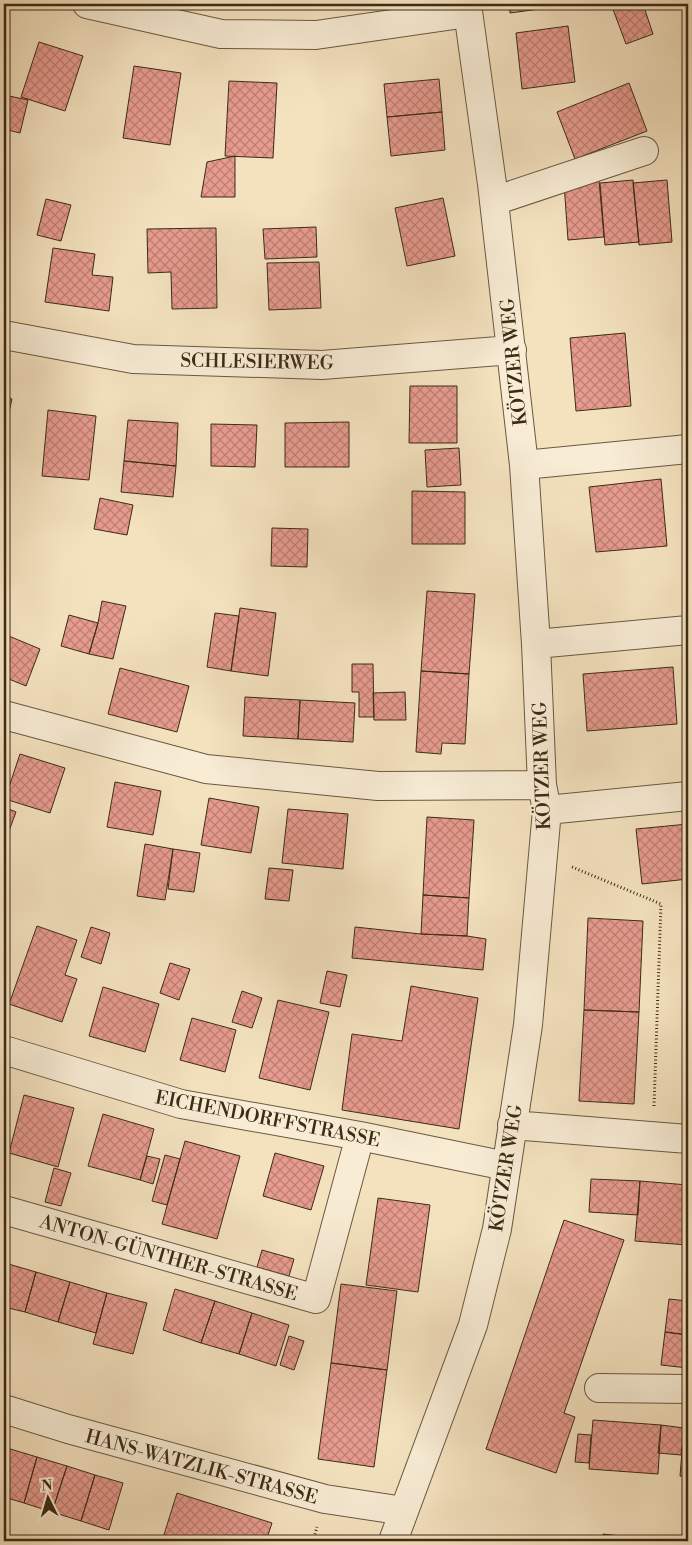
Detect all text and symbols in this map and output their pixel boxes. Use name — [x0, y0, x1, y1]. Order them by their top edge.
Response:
street label: KÖTZER WEG — [494, 297, 533, 427]
street label: SCHLESIERWEG — [180, 349, 334, 375]
street label: KÖTZER WEG — [527, 701, 556, 831]
street label: EICHENDORFFSTRASSE — [153, 1085, 382, 1153]
street label: KÖTZER WEG — [483, 1103, 528, 1233]
street label: ANTON-GÜNTHER-STRASSE — [36, 1208, 301, 1306]
street label: HANS-WATZLIK-STRASSE — [83, 1424, 321, 1510]
north arrow — [22, 1472, 72, 1522]
text: N — [41, 1477, 53, 1495]

